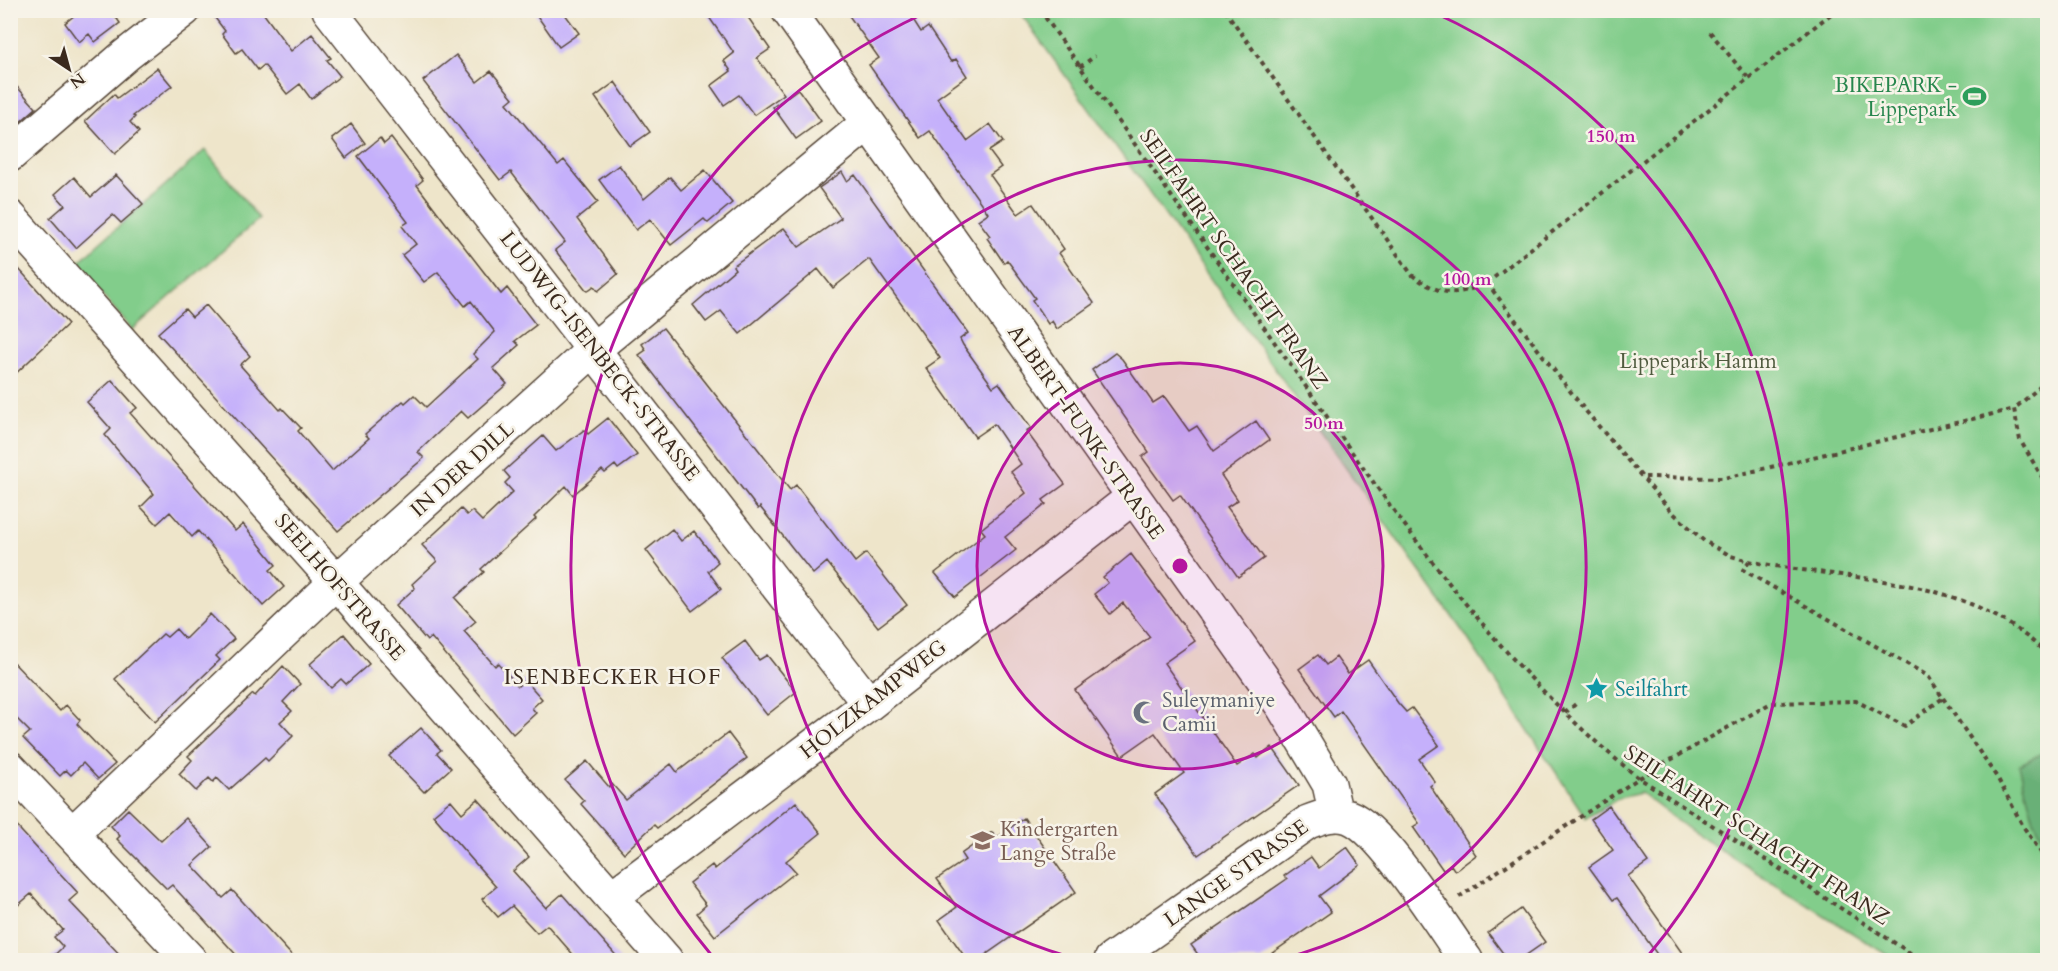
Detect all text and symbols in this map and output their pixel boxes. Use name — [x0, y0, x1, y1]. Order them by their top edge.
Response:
north arrow — [39, 39, 99, 99]
text: N — [65, 67, 89, 93]
place label: BIKEPARK - Lippepark — [1834, 71, 1958, 124]
sports icon: BIKEPARK - Lippepark — [1962, 84, 1988, 110]
street label: SEILFAHRT SCHACHT FRANZ — [1132, 123, 1335, 395]
text: 150 m — [1586, 124, 1636, 149]
street label: LUDWIG-ISENBECK-STRASSE — [493, 225, 706, 487]
text: 100 m — [1442, 267, 1492, 292]
street label: ALBERT-FUNK-STRASSE — [1000, 319, 1171, 545]
park label: Lippepark Hamm — [1619, 347, 1777, 376]
text: 50 m — [1304, 411, 1344, 436]
street label: IN DER DILL — [404, 415, 521, 524]
street label: SEELHOFSTRASSE — [268, 508, 412, 667]
centre of rings — [1170, 556, 1190, 576]
street label: HOLZKAMPWEG — [794, 633, 953, 766]
district label: ISENBECKER HOF — [504, 662, 722, 692]
place label: Seilfahrt — [1615, 675, 1688, 704]
place icon: Seilfahrt — [1584, 676, 1610, 702]
place label: Suleymaniye Camii — [1162, 686, 1275, 739]
mosque icon: Suleymaniye Camii — [1131, 699, 1157, 725]
street label: SEILFAHRT SCHACHT FRANZ — [1618, 738, 1895, 932]
street label: LANGE STRASSE — [1158, 813, 1314, 934]
place label: Kindergarten Lange Straße — [1000, 815, 1119, 868]
school or university icon: Kindergarten Lange Straße — [969, 828, 995, 854]

